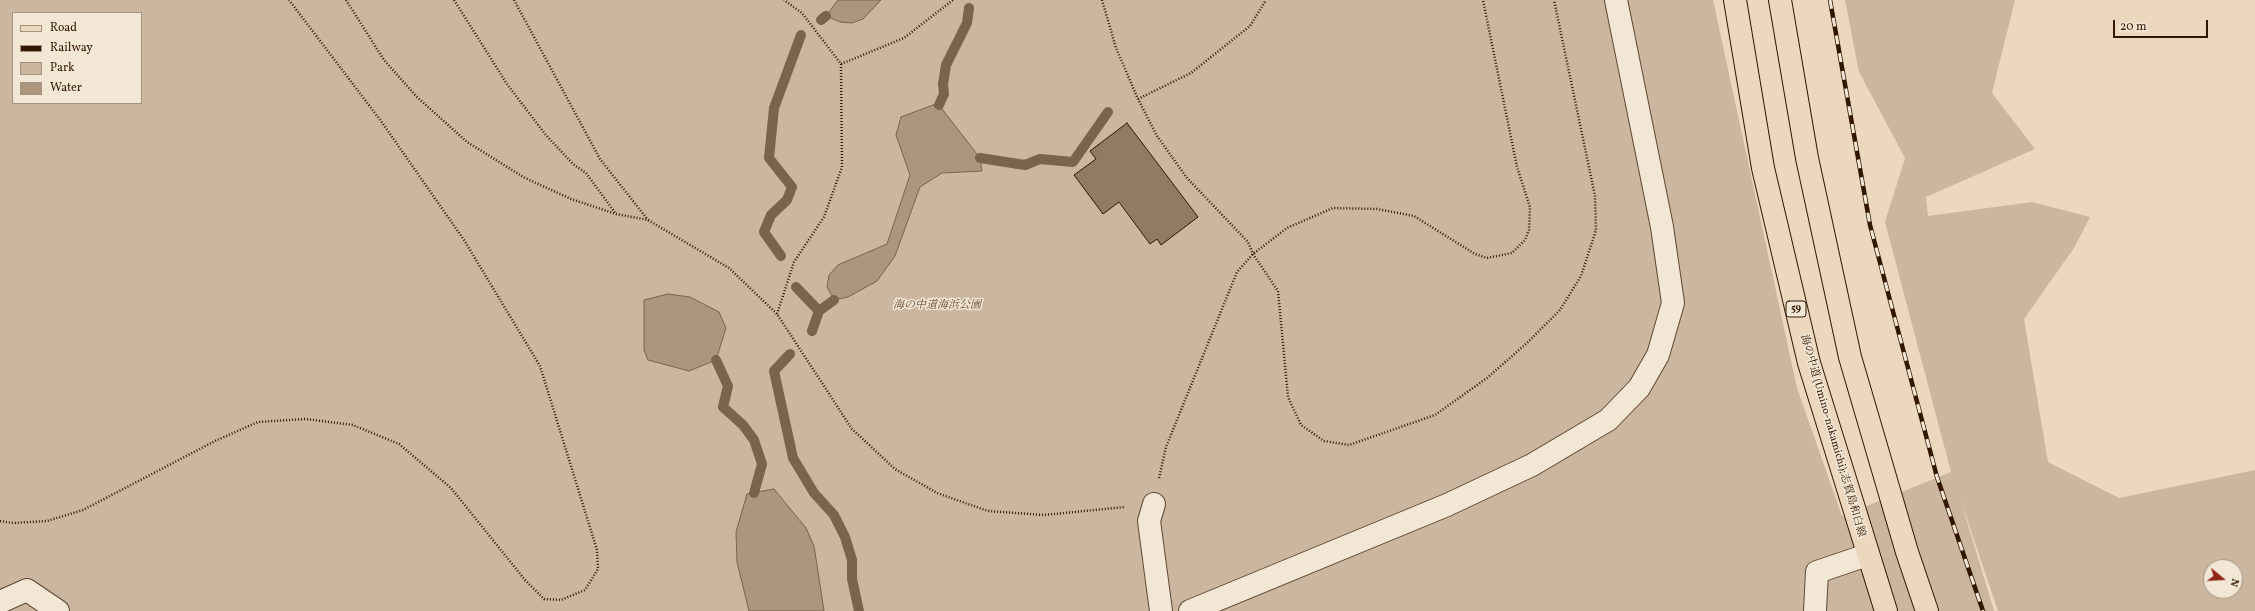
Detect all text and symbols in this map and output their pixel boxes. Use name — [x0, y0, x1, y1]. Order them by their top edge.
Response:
legend — [12, 12, 142, 104]
scale bar — [2115, 12, 2210, 38]
text: 20 m — [2120, 19, 2147, 35]
text: Road — [50, 20, 77, 36]
text: Railway — [50, 40, 93, 56]
text: Park — [50, 60, 75, 76]
text: Water — [50, 80, 82, 96]
park label: 海の中道海浜公園 — [893, 299, 981, 313]
road number: 59 — [1786, 301, 1806, 317]
street label: 海の中道 (Umino-nakamichi);志賀島和白線 — [1797, 333, 1867, 539]
north arrow — [2203, 559, 2243, 599]
text: N — [2226, 576, 2242, 589]

